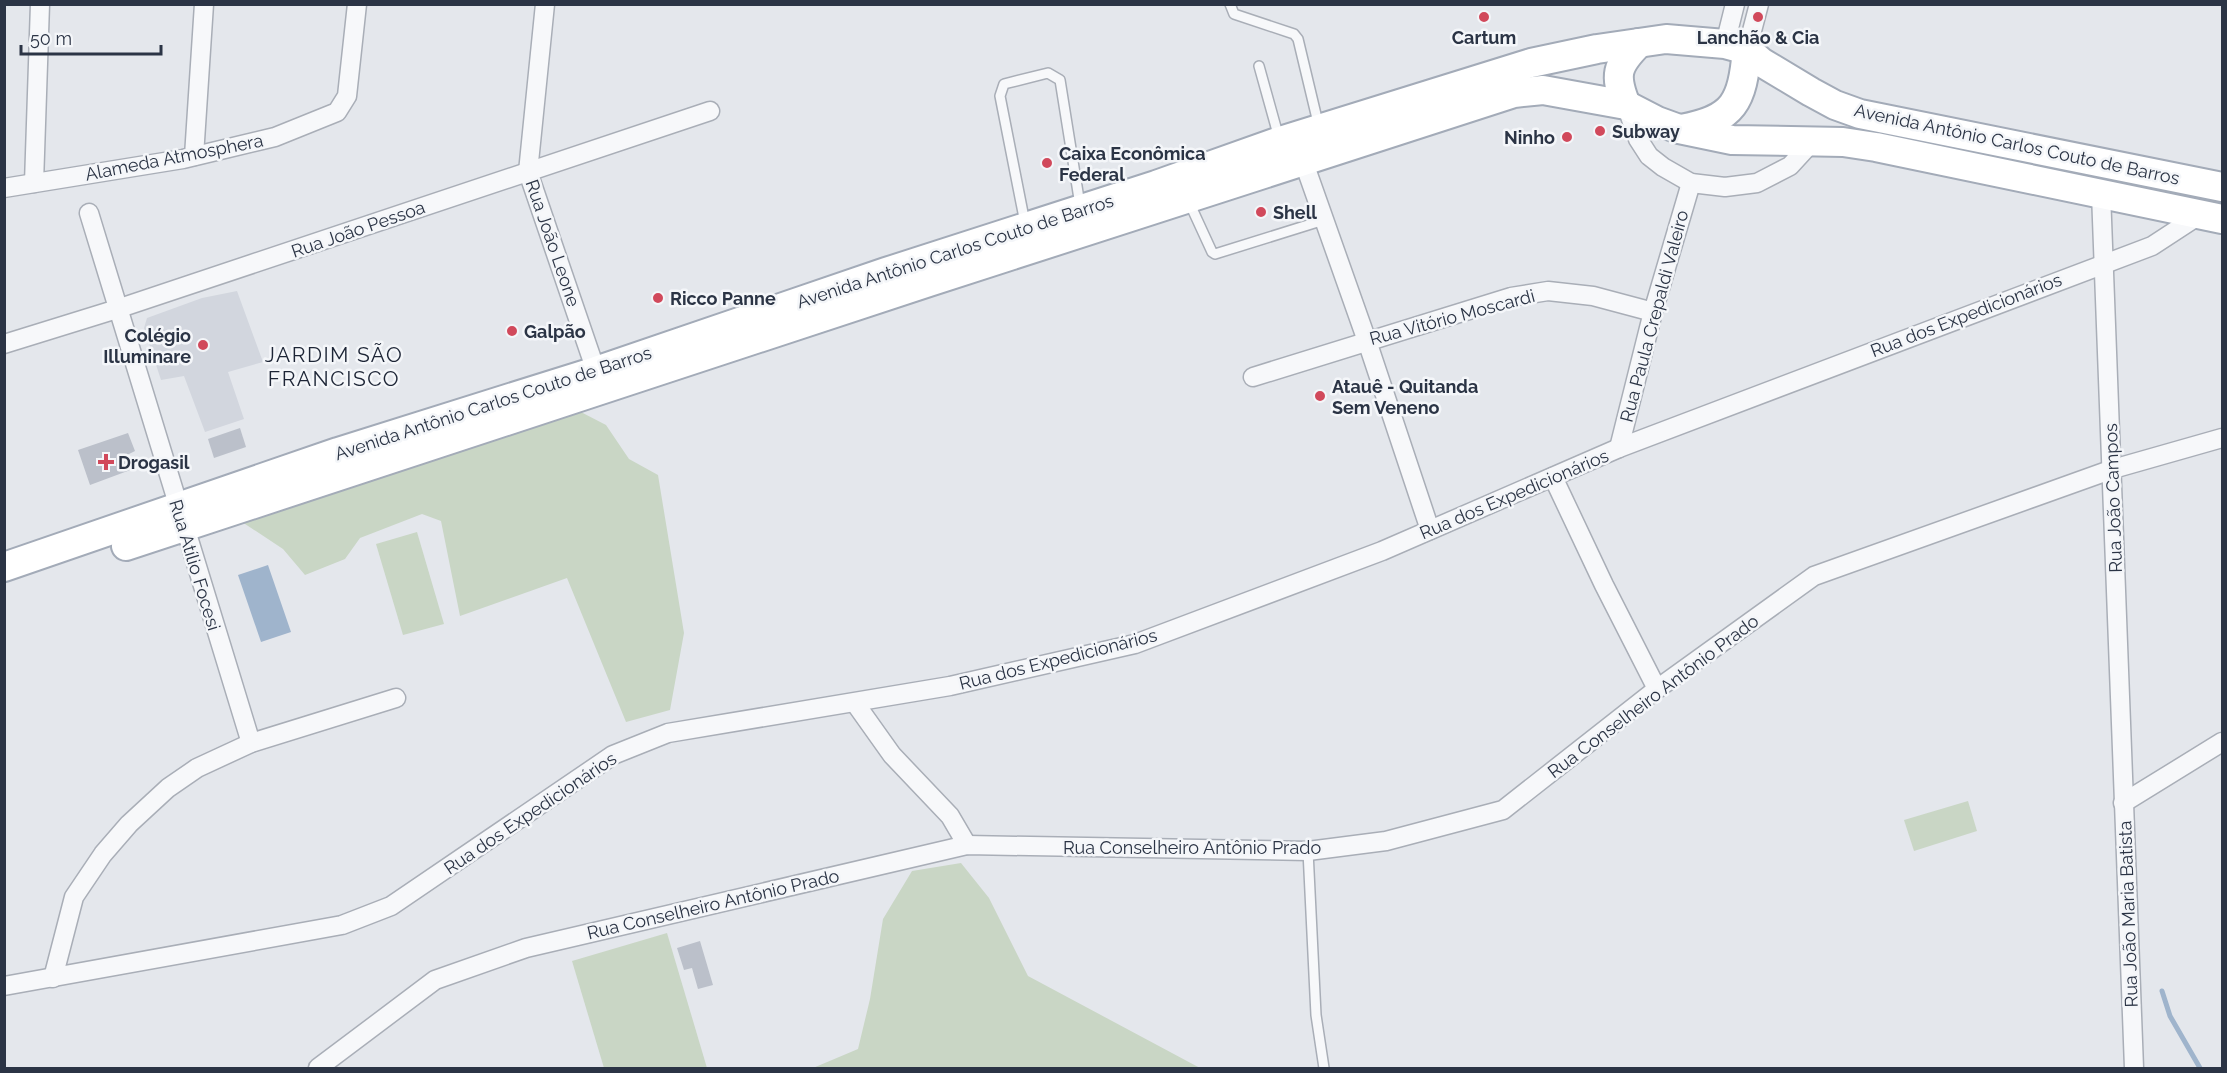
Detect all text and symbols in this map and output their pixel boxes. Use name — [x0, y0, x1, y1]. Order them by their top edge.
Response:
marker: Cartum — [1477, 10, 1491, 24]
marker: Lanchão & Cia — [1751, 10, 1765, 24]
scale bar — [21, 18, 160, 56]
place label: Cartum — [1452, 27, 1516, 48]
place label: Lanchão & Cia — [1697, 27, 1819, 48]
text: 50 m — [30, 28, 72, 49]
street label: Avenida Antônio Carlos Couto de Barros — [1852, 99, 2182, 189]
place label: Subway — [1612, 121, 1680, 142]
marker: Subway — [1593, 124, 1607, 138]
place label: Ninho — [1504, 127, 1555, 148]
street label: Alameda Atmosphera — [83, 129, 265, 185]
marker: Ninho — [1560, 130, 1574, 144]
place label: Caixa Econômica Federal — [1059, 143, 1206, 185]
marker: Caixa Econômica Federal — [1040, 156, 1054, 170]
street label: Rua João Leone — [521, 177, 585, 310]
street label: Avenida Antônio Carlos Couto de Barros — [794, 190, 1116, 312]
street label: Rua João Pessoa — [288, 196, 428, 262]
place label: Shell — [1273, 202, 1317, 223]
marker: Shell — [1254, 205, 1268, 219]
street label: Rua Paula Crepaldi Valeiro — [1616, 207, 1693, 424]
street label: Rua dos Expedicionários — [1867, 269, 2065, 361]
street label: Rua Vitório Moscardi — [1367, 285, 1537, 349]
place label: Ricco Panne — [670, 288, 776, 309]
marker: Ricco Panne — [651, 291, 665, 305]
place label: Galpão — [524, 321, 586, 342]
marker: Galpão — [505, 324, 519, 338]
place label: Colégio Illuminare — [103, 325, 191, 367]
marker: Colégio Illuminare — [196, 338, 210, 352]
district label: JARDIM SÃO FRANCISCO — [265, 342, 403, 391]
street label: Avenida Antônio Carlos Couto de Barros — [332, 342, 654, 464]
place label: Atauê - Quitanda Sem Veneno — [1332, 376, 1478, 418]
marker: Atauê - Quitanda Sem Veneno — [1313, 389, 1327, 403]
street label: Rua João Campos — [2100, 423, 2126, 573]
street label: Rua dos Expedicionários — [1416, 445, 1612, 543]
place label: Drogasil — [118, 452, 190, 473]
marker: Drogasil — [99, 455, 113, 469]
street label: Rua Atílio Focesi — [165, 497, 225, 633]
street label: Rua Conselheiro Antônio Prado — [1544, 610, 1763, 782]
street label: Rua dos Expedicionários — [957, 624, 1159, 694]
street label: Rua dos Expedicionários — [440, 747, 620, 879]
street label: Rua João Maria Batista — [2114, 820, 2142, 1008]
street label: Rua Conselheiro Antônio Prado — [1063, 837, 1321, 858]
street label: Rua Conselheiro Antônio Prado — [585, 865, 841, 943]

